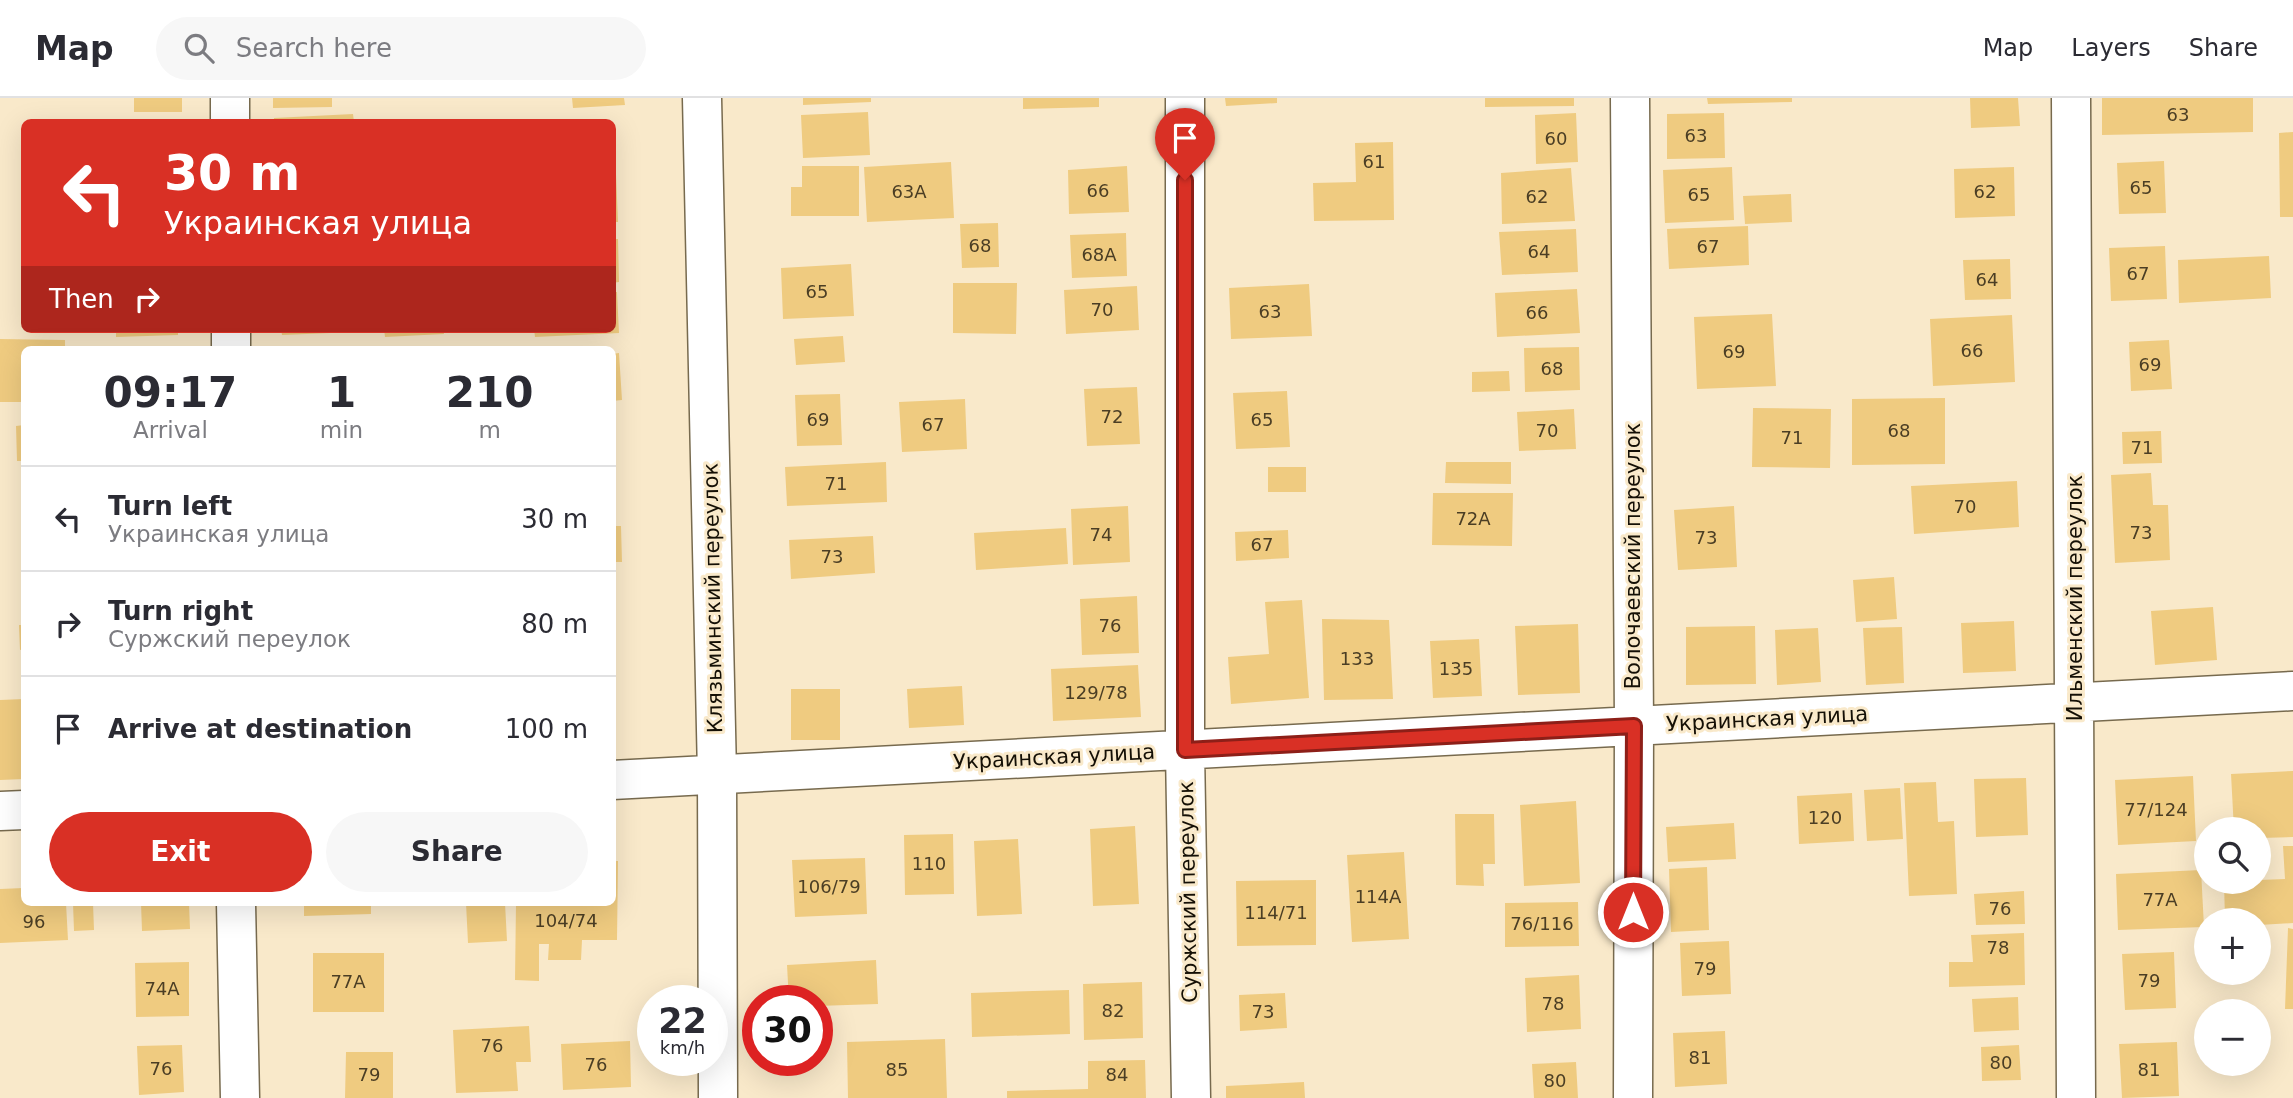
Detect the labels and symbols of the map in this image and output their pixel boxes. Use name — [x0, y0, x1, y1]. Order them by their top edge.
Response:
house number: 63 — [2167, 104, 2189, 125]
pin — [1155, 108, 1215, 180]
house number: 63 — [1685, 125, 1707, 146]
house number: 60 — [1545, 128, 1567, 149]
house number: 61 — [1363, 151, 1385, 172]
house number: 65 — [2130, 177, 2152, 198]
house number: 66 — [1087, 180, 1109, 201]
house number: 63А — [891, 181, 927, 202]
house number: 62 — [1974, 181, 1996, 202]
house number: 65 — [1688, 184, 1710, 205]
house number: 62 — [1526, 186, 1548, 207]
house number: 68 — [969, 235, 991, 256]
house number: 67 — [1697, 236, 1719, 257]
house number: 64 — [1528, 241, 1550, 262]
house number: 68А — [1081, 244, 1117, 265]
house number: 67 — [2127, 263, 2149, 284]
house number: 64 — [1976, 269, 1998, 290]
house number: 65 — [806, 281, 828, 302]
house number: 70 — [1091, 299, 1113, 320]
house number: 63 — [1259, 301, 1281, 322]
house number: 66 — [1526, 302, 1548, 323]
house number: 66 — [1961, 340, 1983, 361]
house number: 69 — [1723, 341, 1745, 362]
house number: 69 — [2139, 354, 2161, 375]
house number: 68 — [1541, 358, 1563, 379]
house number: 72 — [1101, 406, 1123, 427]
house number: 69 — [807, 409, 829, 430]
house number: 65 — [1251, 409, 1273, 430]
house number: 67 — [922, 414, 944, 435]
house number: 70 — [1536, 420, 1558, 441]
house number: 68 — [1888, 420, 1910, 441]
street label: Волочаевский переулок — [1621, 423, 1645, 689]
house number: 71 — [1781, 427, 1803, 448]
house number: 71 — [2131, 437, 2153, 458]
street label: Клязьминский переулок — [699, 463, 727, 733]
house number: 71 — [825, 473, 847, 494]
street label: Ильменский переулок — [2063, 475, 2087, 721]
house number: 70 — [1954, 496, 1976, 517]
house number: 72А — [1455, 508, 1491, 529]
house number: 73 — [2130, 522, 2152, 543]
house number: 74 — [1090, 524, 1112, 545]
house number: 73 — [1695, 527, 1717, 548]
house number: 67 — [1251, 534, 1273, 555]
house number: 73 — [821, 546, 843, 567]
house number: 76 — [1099, 615, 1121, 636]
house number: 133 — [1340, 648, 1374, 669]
house number: 135 — [1439, 658, 1473, 679]
house number: 129/78 — [1064, 682, 1128, 703]
street label: Украинская улица — [1665, 702, 1869, 736]
street label: Украинская улица — [952, 740, 1156, 774]
street label: Суржский переулок — [1174, 781, 1202, 1003]
house number: 77/124 — [2124, 799, 2188, 820]
house number: 120 — [1808, 807, 1842, 828]
house number: 110 — [912, 853, 946, 874]
position arrow — [1596, 875, 1670, 949]
house number: 106/79 — [797, 876, 861, 897]
house number: 114А — [1355, 886, 1402, 907]
house number: 77А — [2142, 889, 2178, 910]
house number: 76 — [1989, 898, 2011, 919]
house number: 114/71 — [1244, 902, 1308, 923]
house number: 104/74 — [534, 910, 598, 931]
house number: 96 — [23, 911, 45, 932]
house number: 76/116 — [1510, 913, 1574, 934]
house number: 78 — [1987, 937, 2009, 958]
house number: 79 — [1694, 958, 1716, 979]
house number: 79 — [2138, 970, 2160, 991]
house number: 77А — [330, 971, 366, 992]
house number: 74А — [144, 978, 180, 999]
speed limit sign: 30 — [742, 985, 833, 1076]
house number: 78 — [1542, 993, 1564, 1014]
house number: 82 — [1102, 1000, 1124, 1021]
house number: 73 — [1252, 1001, 1274, 1022]
house number: 76 — [481, 1035, 503, 1056]
house number: 81 — [1689, 1047, 1711, 1068]
house number: 80 — [1990, 1052, 2012, 1073]
house number: 76 — [585, 1054, 607, 1075]
house number: 76 — [150, 1058, 172, 1079]
house number: 85 — [886, 1059, 908, 1080]
house number: 81 — [2138, 1059, 2160, 1080]
house number: 79 — [358, 1064, 380, 1085]
house number: 84 — [1106, 1064, 1128, 1085]
house number: 80 — [1544, 1070, 1566, 1091]

